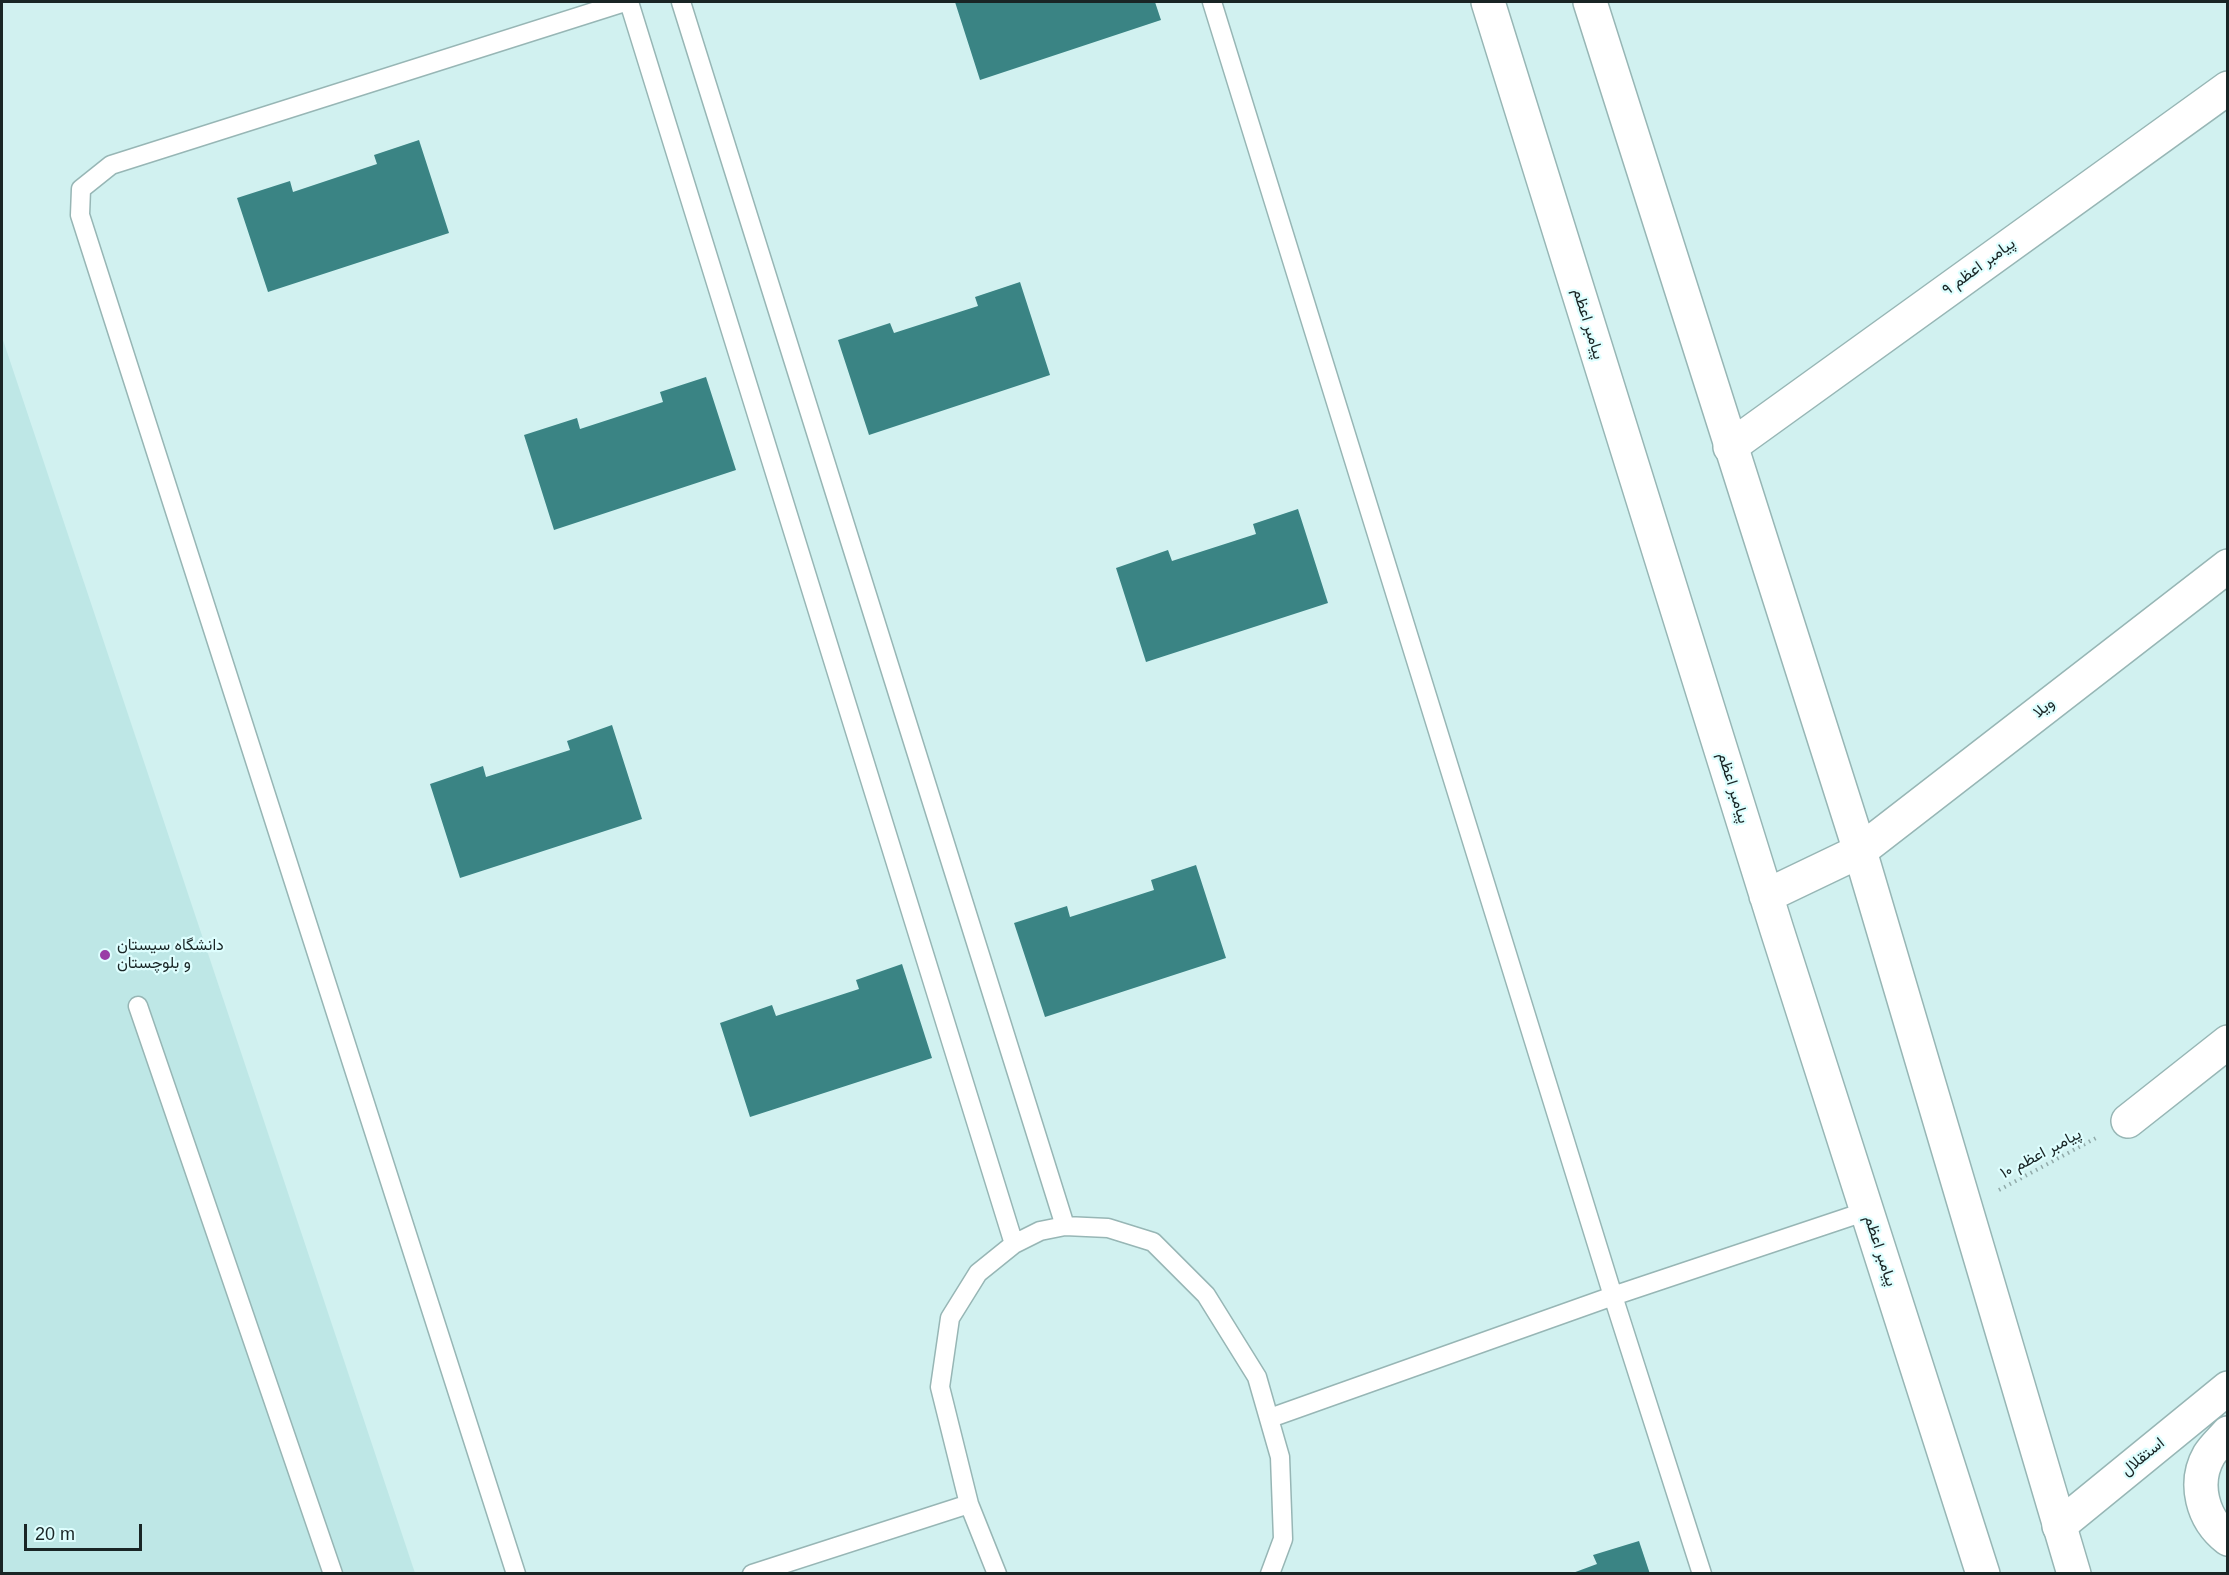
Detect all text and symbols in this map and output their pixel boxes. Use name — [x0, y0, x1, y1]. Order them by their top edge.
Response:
street label: پیامبر اعظم ۹ — [1939, 234, 2019, 300]
street label: پیامبر اعظم — [1568, 286, 1608, 362]
street label: ویلا — [2030, 694, 2058, 722]
street label: پیامبر اعظم — [1713, 750, 1753, 826]
place label: دانشگاه سیستان و بلوچستان — [117, 936, 224, 974]
marker: دانشگاه سیستان و بلوچستان — [98, 948, 112, 962]
street label: پیامبر اعظم ۱۰ — [1997, 1125, 2085, 1183]
street label: پیامبر اعظم — [1860, 1213, 1900, 1289]
street label: استقلال — [2117, 1434, 2169, 1480]
scale bar — [27, 1512, 146, 1550]
text: 20 m — [35, 1524, 75, 1544]

